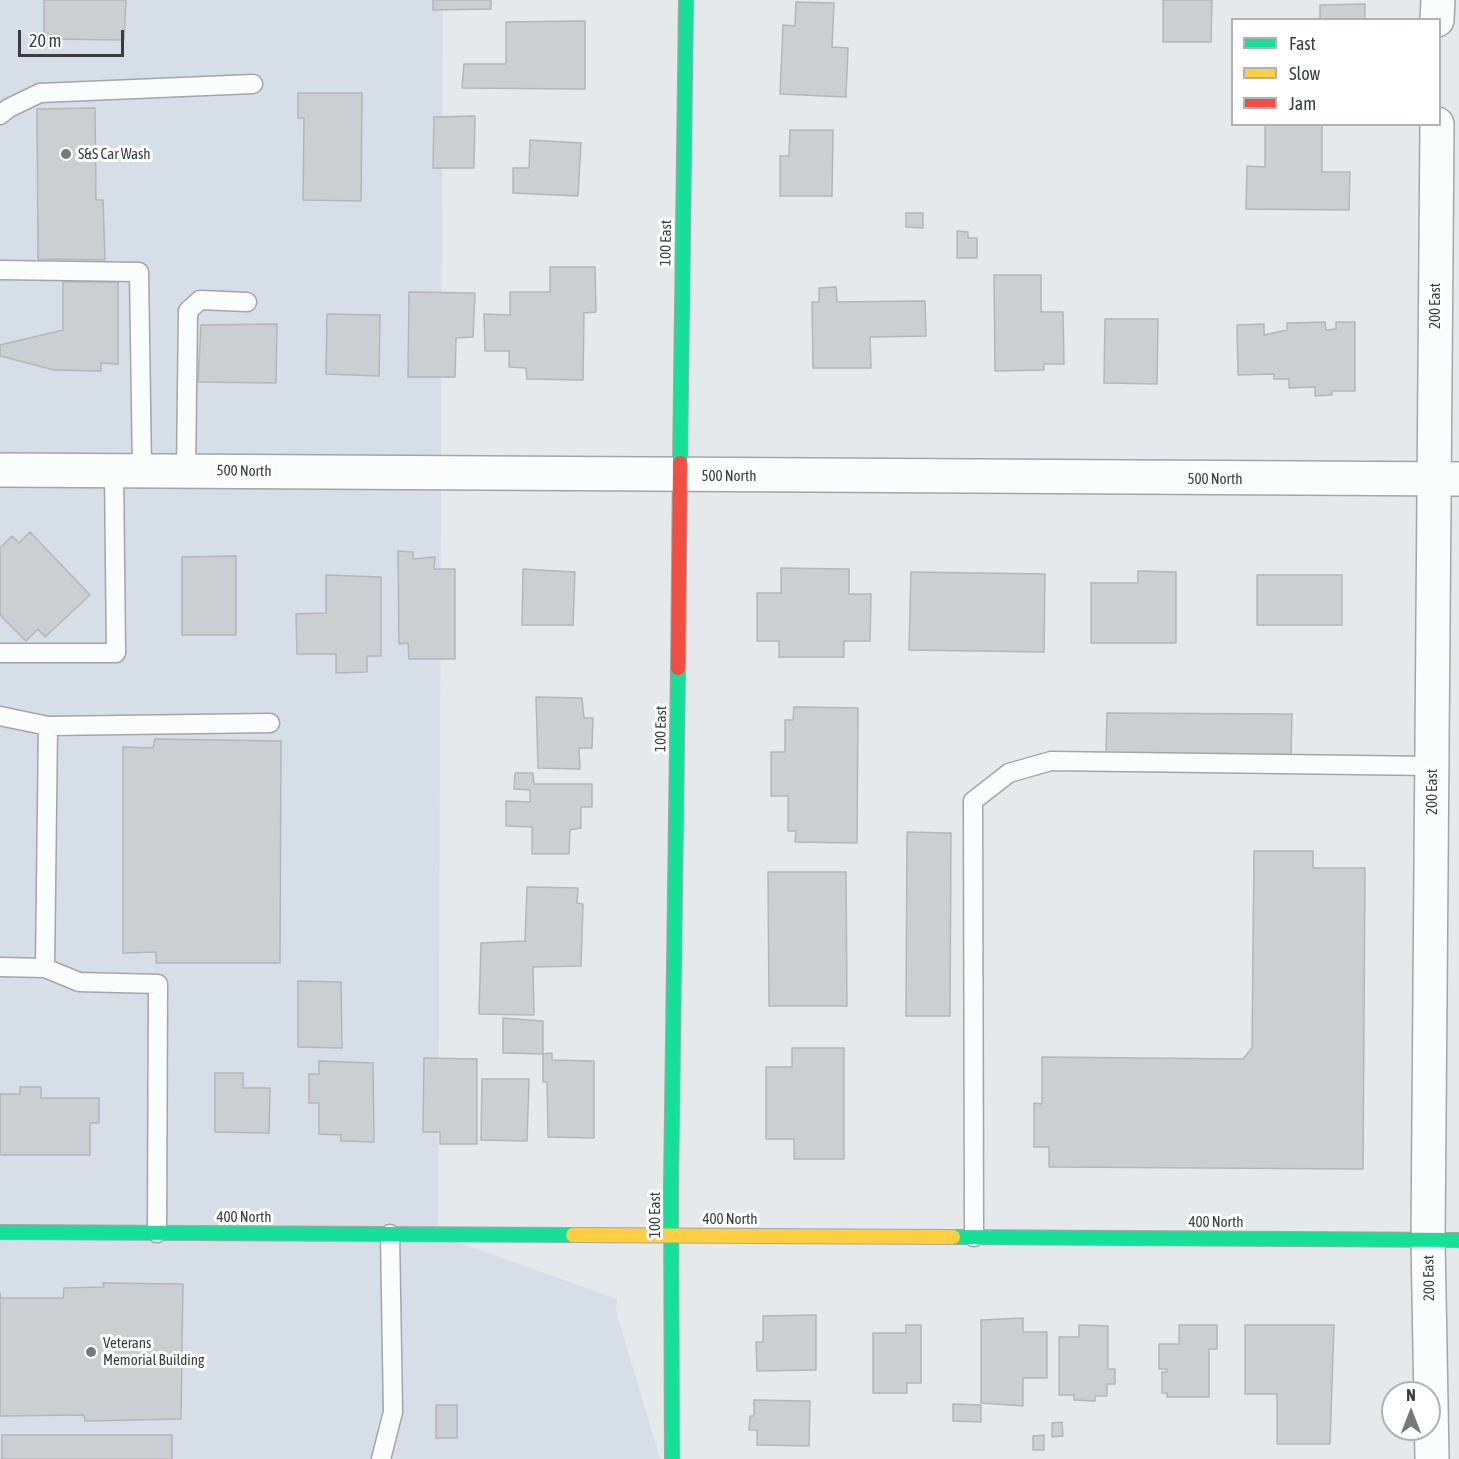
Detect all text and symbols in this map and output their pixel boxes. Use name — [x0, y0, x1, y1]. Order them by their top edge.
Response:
scale bar — [21, 18, 128, 56]
legend — [1231, 18, 1441, 126]
text: 20 m — [29, 30, 61, 51]
text: Fast — [1289, 33, 1316, 54]
text: Slow — [1289, 63, 1320, 84]
text: Jam — [1289, 93, 1316, 114]
place label: S&S Car Wash — [78, 145, 151, 163]
marker: S&S Car Wash — [59, 147, 73, 161]
street label: 100 East — [657, 220, 675, 266]
street label: 200 East — [1426, 283, 1444, 329]
street label: 500 North — [216, 462, 272, 480]
street label: 500 North — [702, 467, 756, 485]
street label: 500 North — [1188, 470, 1242, 488]
street label: 100 East — [652, 706, 670, 752]
street label: 200 East — [1423, 769, 1441, 815]
street label: 100 East — [646, 1192, 664, 1238]
street label: 400 North — [217, 1208, 271, 1226]
street label: 400 North — [703, 1210, 757, 1228]
street label: 400 North — [1189, 1213, 1243, 1231]
street label: 200 East — [1420, 1255, 1438, 1301]
place label: Veterans Memorial Building — [103, 1334, 205, 1369]
marker: Veterans Memorial Building — [84, 1345, 98, 1359]
north arrow — [1381, 1381, 1441, 1441]
text: N — [1406, 1386, 1416, 1404]

